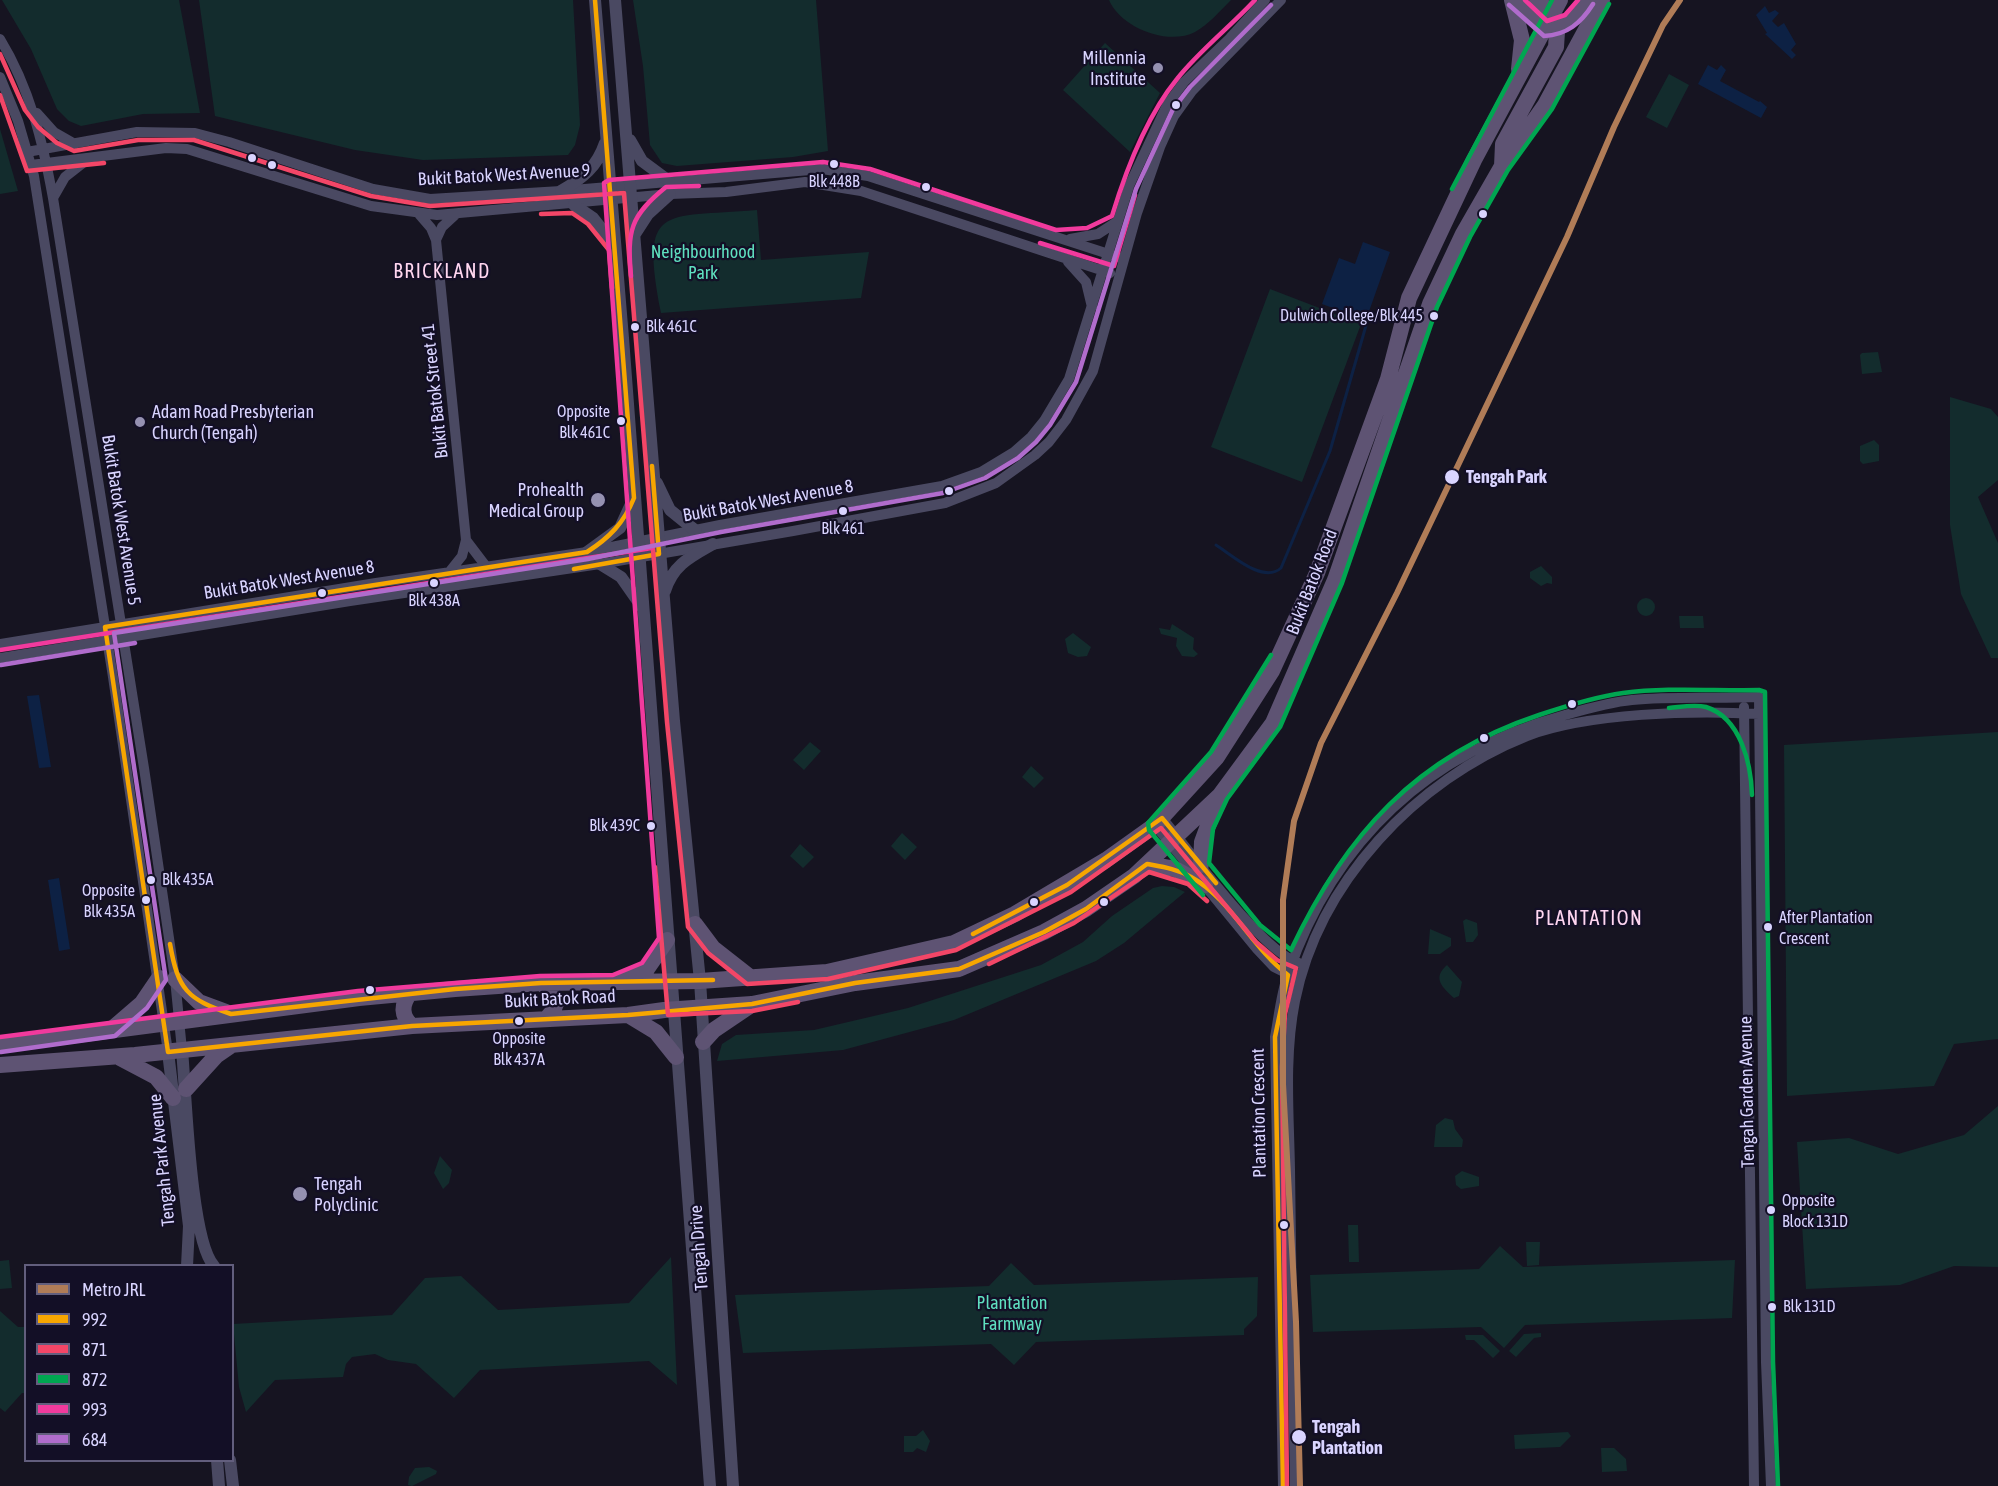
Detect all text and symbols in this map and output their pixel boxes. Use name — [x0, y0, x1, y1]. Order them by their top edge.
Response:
place label: Millennia Institute — [1082, 47, 1146, 90]
marker: Millennia Institute — [1151, 61, 1165, 75]
unlabelled marker — [1170, 99, 1182, 111]
unlabelled marker — [246, 152, 258, 164]
marker: Blk 448B — [828, 158, 840, 170]
unlabelled marker — [266, 159, 278, 171]
street label: Bukit Batok West Avenue 9 — [417, 160, 591, 190]
place label: Blk 448B — [808, 172, 860, 192]
unlabelled marker — [920, 181, 932, 193]
unlabelled marker — [1477, 208, 1489, 220]
park label: Neighbourhood Park — [651, 241, 755, 284]
district label: BRICKLAND — [393, 260, 491, 284]
place label: Dulwich College/Blk 445 — [1280, 306, 1423, 326]
marker: Dulwich College/Blk 445 — [1428, 310, 1440, 322]
place label: Blk 461C — [646, 317, 697, 337]
marker: Blk 461C — [629, 321, 641, 333]
street label: Bukit Batok Street 41 — [417, 322, 453, 460]
place label: Adam Road Presbyterian Church (Tengah) — [152, 401, 314, 444]
place label: Opposite Blk 461C — [557, 402, 610, 440]
marker: Adam Road Presbyterian Church (Tengah) — [133, 415, 147, 429]
marker: Opposite Blk 461C — [615, 415, 627, 427]
street label: Bukit Batok West Avenue 5 — [97, 433, 145, 607]
place label: Tengah Park — [1466, 466, 1547, 488]
marker: Tengah Park — [1443, 468, 1461, 486]
street label: Bukit Batok West Avenue 8 — [681, 475, 855, 527]
place label: Prohealth Medical Group — [488, 479, 584, 522]
unlabelled marker — [943, 485, 955, 497]
marker: Prohealth Medical Group — [589, 491, 607, 509]
marker: Blk 461 — [837, 505, 849, 517]
place label: Blk 461 — [821, 519, 865, 539]
street label: Bukit Batok Road — [1282, 526, 1342, 638]
street label: Bukit Batok West Avenue 8 — [202, 556, 376, 604]
marker: Blk 438A — [428, 577, 440, 589]
unlabelled marker — [316, 587, 328, 599]
place label: Blk 438A — [408, 591, 460, 611]
unlabelled marker — [1566, 698, 1578, 710]
unlabelled marker — [1478, 732, 1490, 744]
place label: Blk 439C — [589, 816, 640, 836]
marker: Blk 439C — [645, 820, 657, 832]
place label: Blk 435A — [162, 870, 213, 890]
marker: Blk 435A — [145, 874, 157, 886]
place label: Opposite Blk 435A — [82, 881, 135, 919]
marker: Opposite Blk 435A — [140, 894, 152, 906]
unlabelled marker — [1028, 896, 1040, 908]
unlabelled marker — [1098, 896, 1110, 908]
district label: PLANTATION — [1535, 907, 1643, 931]
place label: After Plantation Crescent — [1779, 908, 1873, 946]
marker: After Plantation Crescent — [1762, 921, 1774, 933]
unlabelled marker — [364, 984, 376, 996]
street label: Bukit Batok Road — [504, 985, 616, 1013]
marker: Opposite Blk 437A — [513, 1015, 525, 1027]
street label: Tengah Garden Avenue — [1735, 1016, 1759, 1168]
place label: Opposite Blk 437A — [492, 1029, 546, 1067]
street label: Plantation Crescent — [1247, 1048, 1271, 1178]
street label: Tengah Park Avenue — [144, 1093, 180, 1227]
place label: Tengah Polyclinic — [314, 1173, 378, 1216]
marker: Tengah Polyclinic — [291, 1185, 309, 1203]
place label: Opposite Block 131D — [1782, 1191, 1848, 1229]
marker: Opposite Block 131D — [1765, 1204, 1777, 1216]
street label: Tengah Drive — [685, 1205, 713, 1291]
unlabelled marker — [1278, 1219, 1290, 1231]
legend — [24, 1264, 234, 1462]
text: Metro JRL — [82, 1279, 145, 1300]
park label: Plantation Farmway — [977, 1292, 1047, 1334]
place label: Blk 131D — [1783, 1297, 1836, 1317]
marker: Blk 131D — [1766, 1301, 1778, 1313]
text: 992 — [82, 1309, 107, 1330]
text: 871 — [82, 1339, 107, 1360]
text: 872 — [82, 1369, 107, 1390]
text: 993 — [82, 1399, 107, 1420]
place label: Tengah Plantation — [1312, 1416, 1383, 1458]
marker: Tengah Plantation — [1290, 1428, 1308, 1446]
text: 684 — [82, 1429, 107, 1450]

